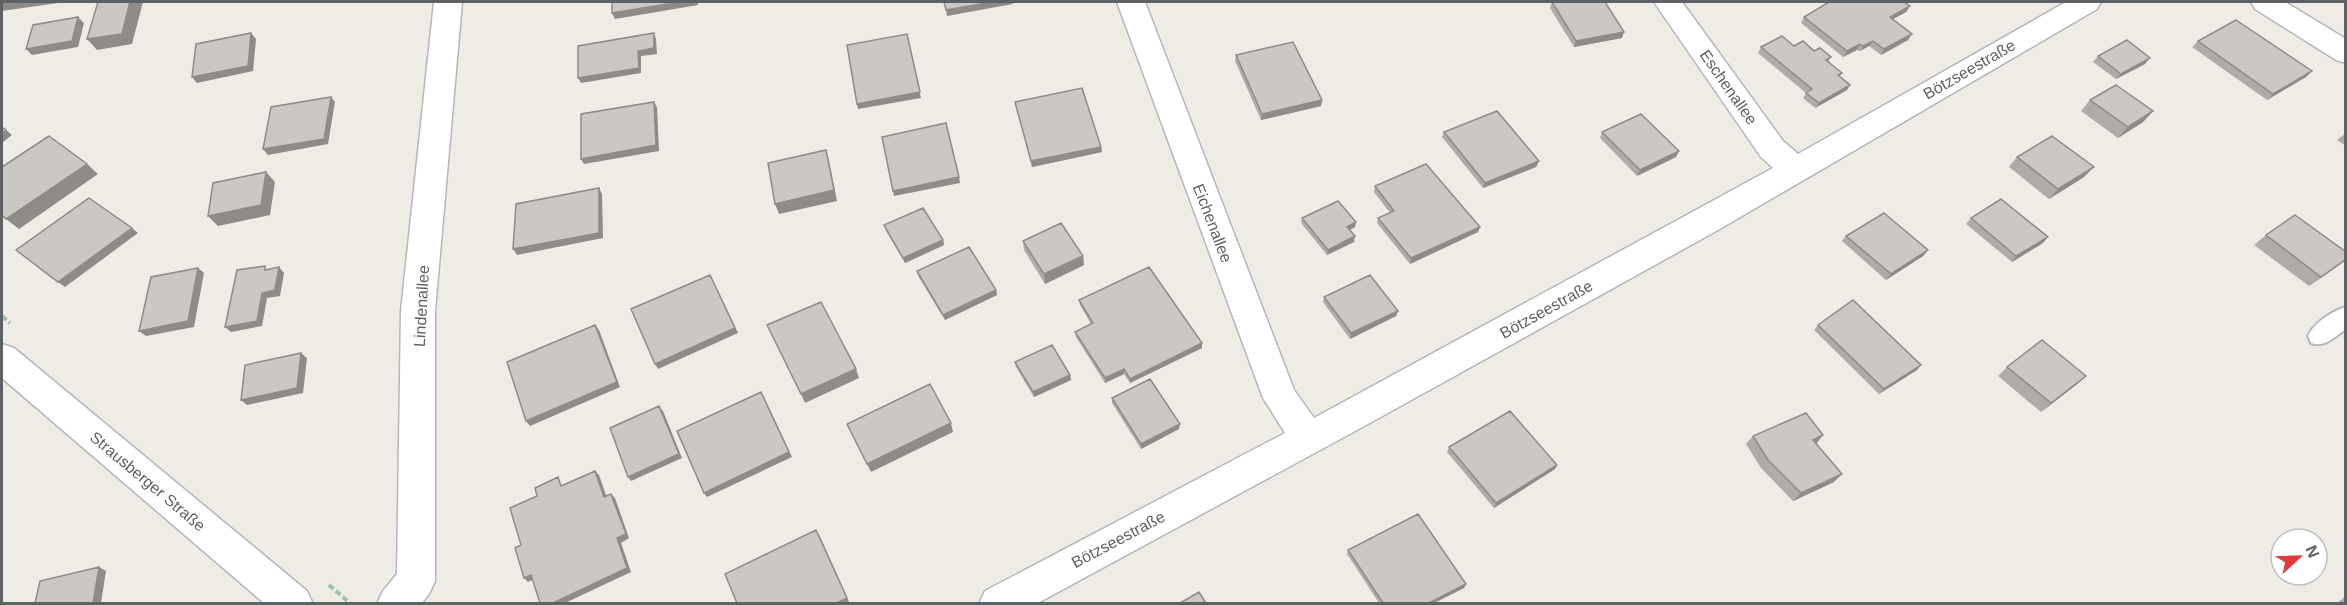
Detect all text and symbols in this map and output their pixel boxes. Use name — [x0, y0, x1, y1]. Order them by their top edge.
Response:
street label: Bötzseestraße — [1920, 36, 2018, 103]
street label: Eschenallee — [1697, 47, 1761, 128]
street label: Eichenallee — [1190, 182, 1235, 265]
street label: Lindenallee — [411, 265, 432, 347]
street label: Bötzseestraße — [1497, 277, 1596, 342]
street label: Strausberger Straße — [87, 428, 209, 535]
street label: Bötzseestraße — [1069, 508, 1168, 571]
north arrow — [2269, 527, 2329, 587]
text: N — [2302, 543, 2322, 560]

